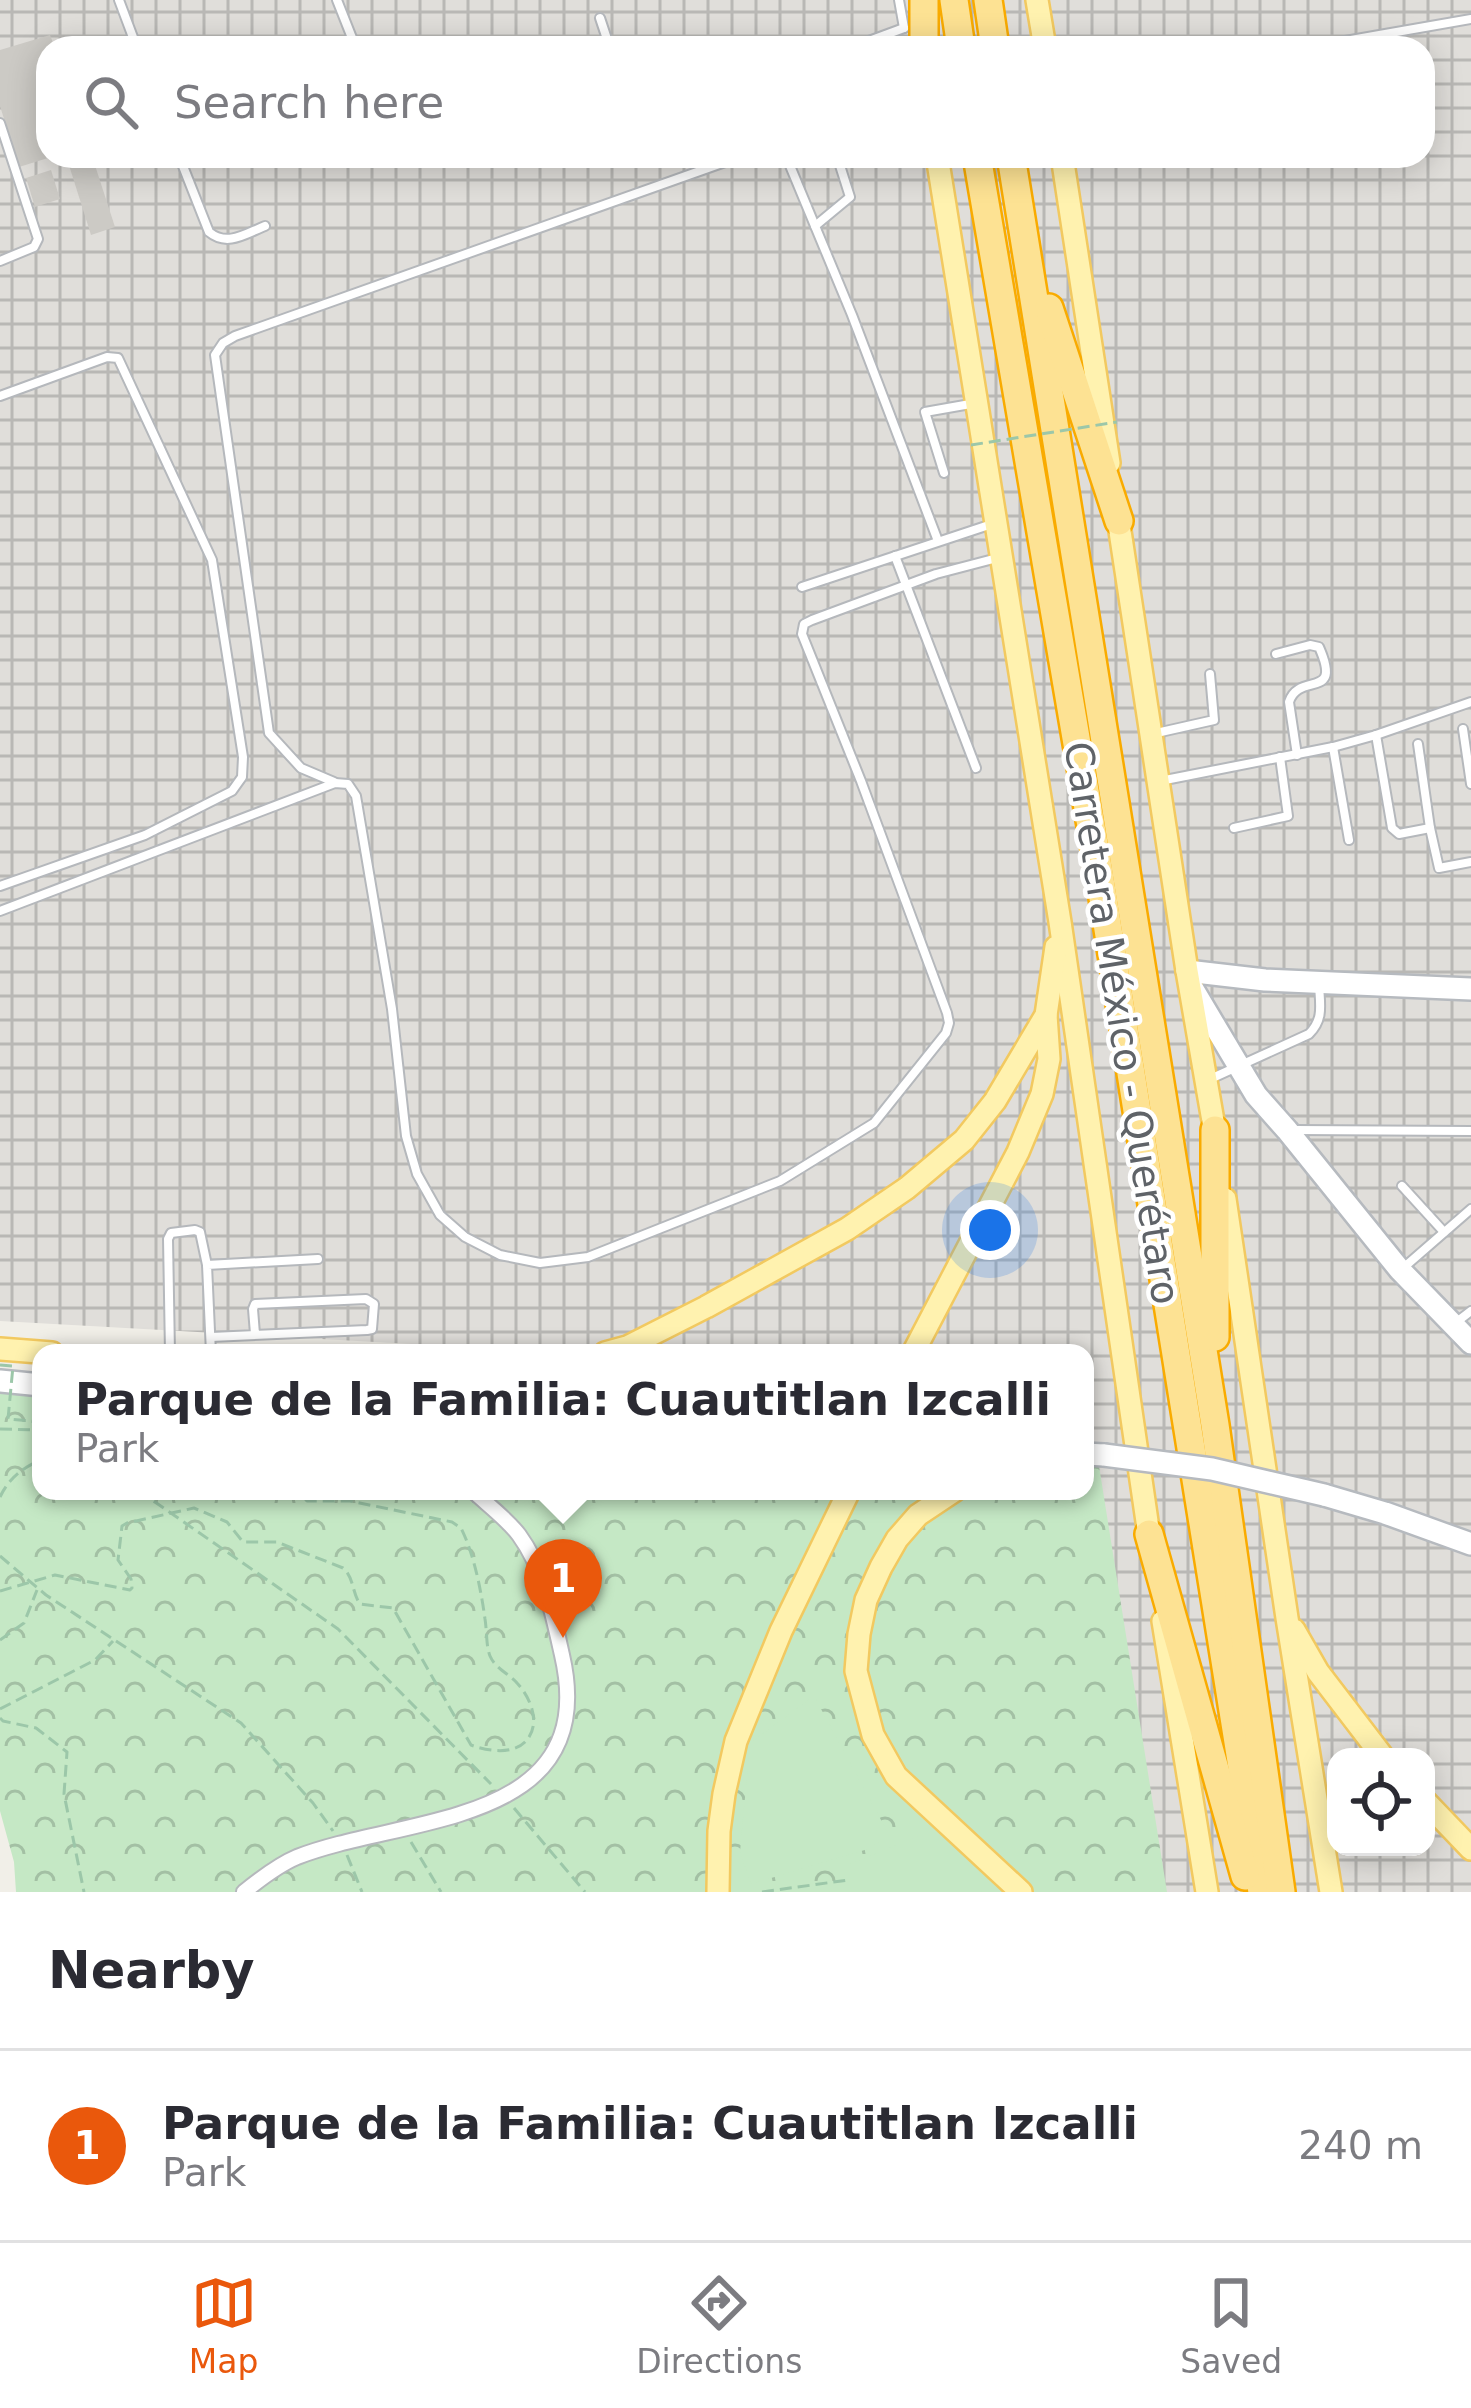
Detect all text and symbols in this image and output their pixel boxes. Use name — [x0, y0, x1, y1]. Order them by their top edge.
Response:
search box — [36, 36, 1435, 168]
icon: search — [78, 69, 144, 135]
text: Search here — [174, 76, 444, 129]
street label: Carretera México - Querétaro — [1055, 738, 1189, 1308]
your location — [960, 1200, 1020, 1260]
popup — [32, 1344, 1094, 1500]
text: Parque de la Familia: Cuautitlan Izcalli — [75, 1373, 1051, 1426]
text: Park — [75, 1426, 159, 1471]
pin: 1 — [524, 1539, 602, 1638]
map controls — [1327, 1748, 1435, 1856]
button: locate — [1327, 1748, 1435, 1856]
text: Nearby — [48, 1941, 255, 2000]
text: Parque de la Familia: Cuautitlan Izcalli — [162, 2097, 1138, 2150]
text: 1 — [73, 2123, 101, 2168]
text: 240 m — [1298, 2123, 1423, 2168]
text: Park — [162, 2150, 246, 2195]
tab: Map — [189, 2270, 259, 2381]
tab: Directions — [636, 2270, 802, 2381]
tab: Saved — [1180, 2270, 1282, 2381]

